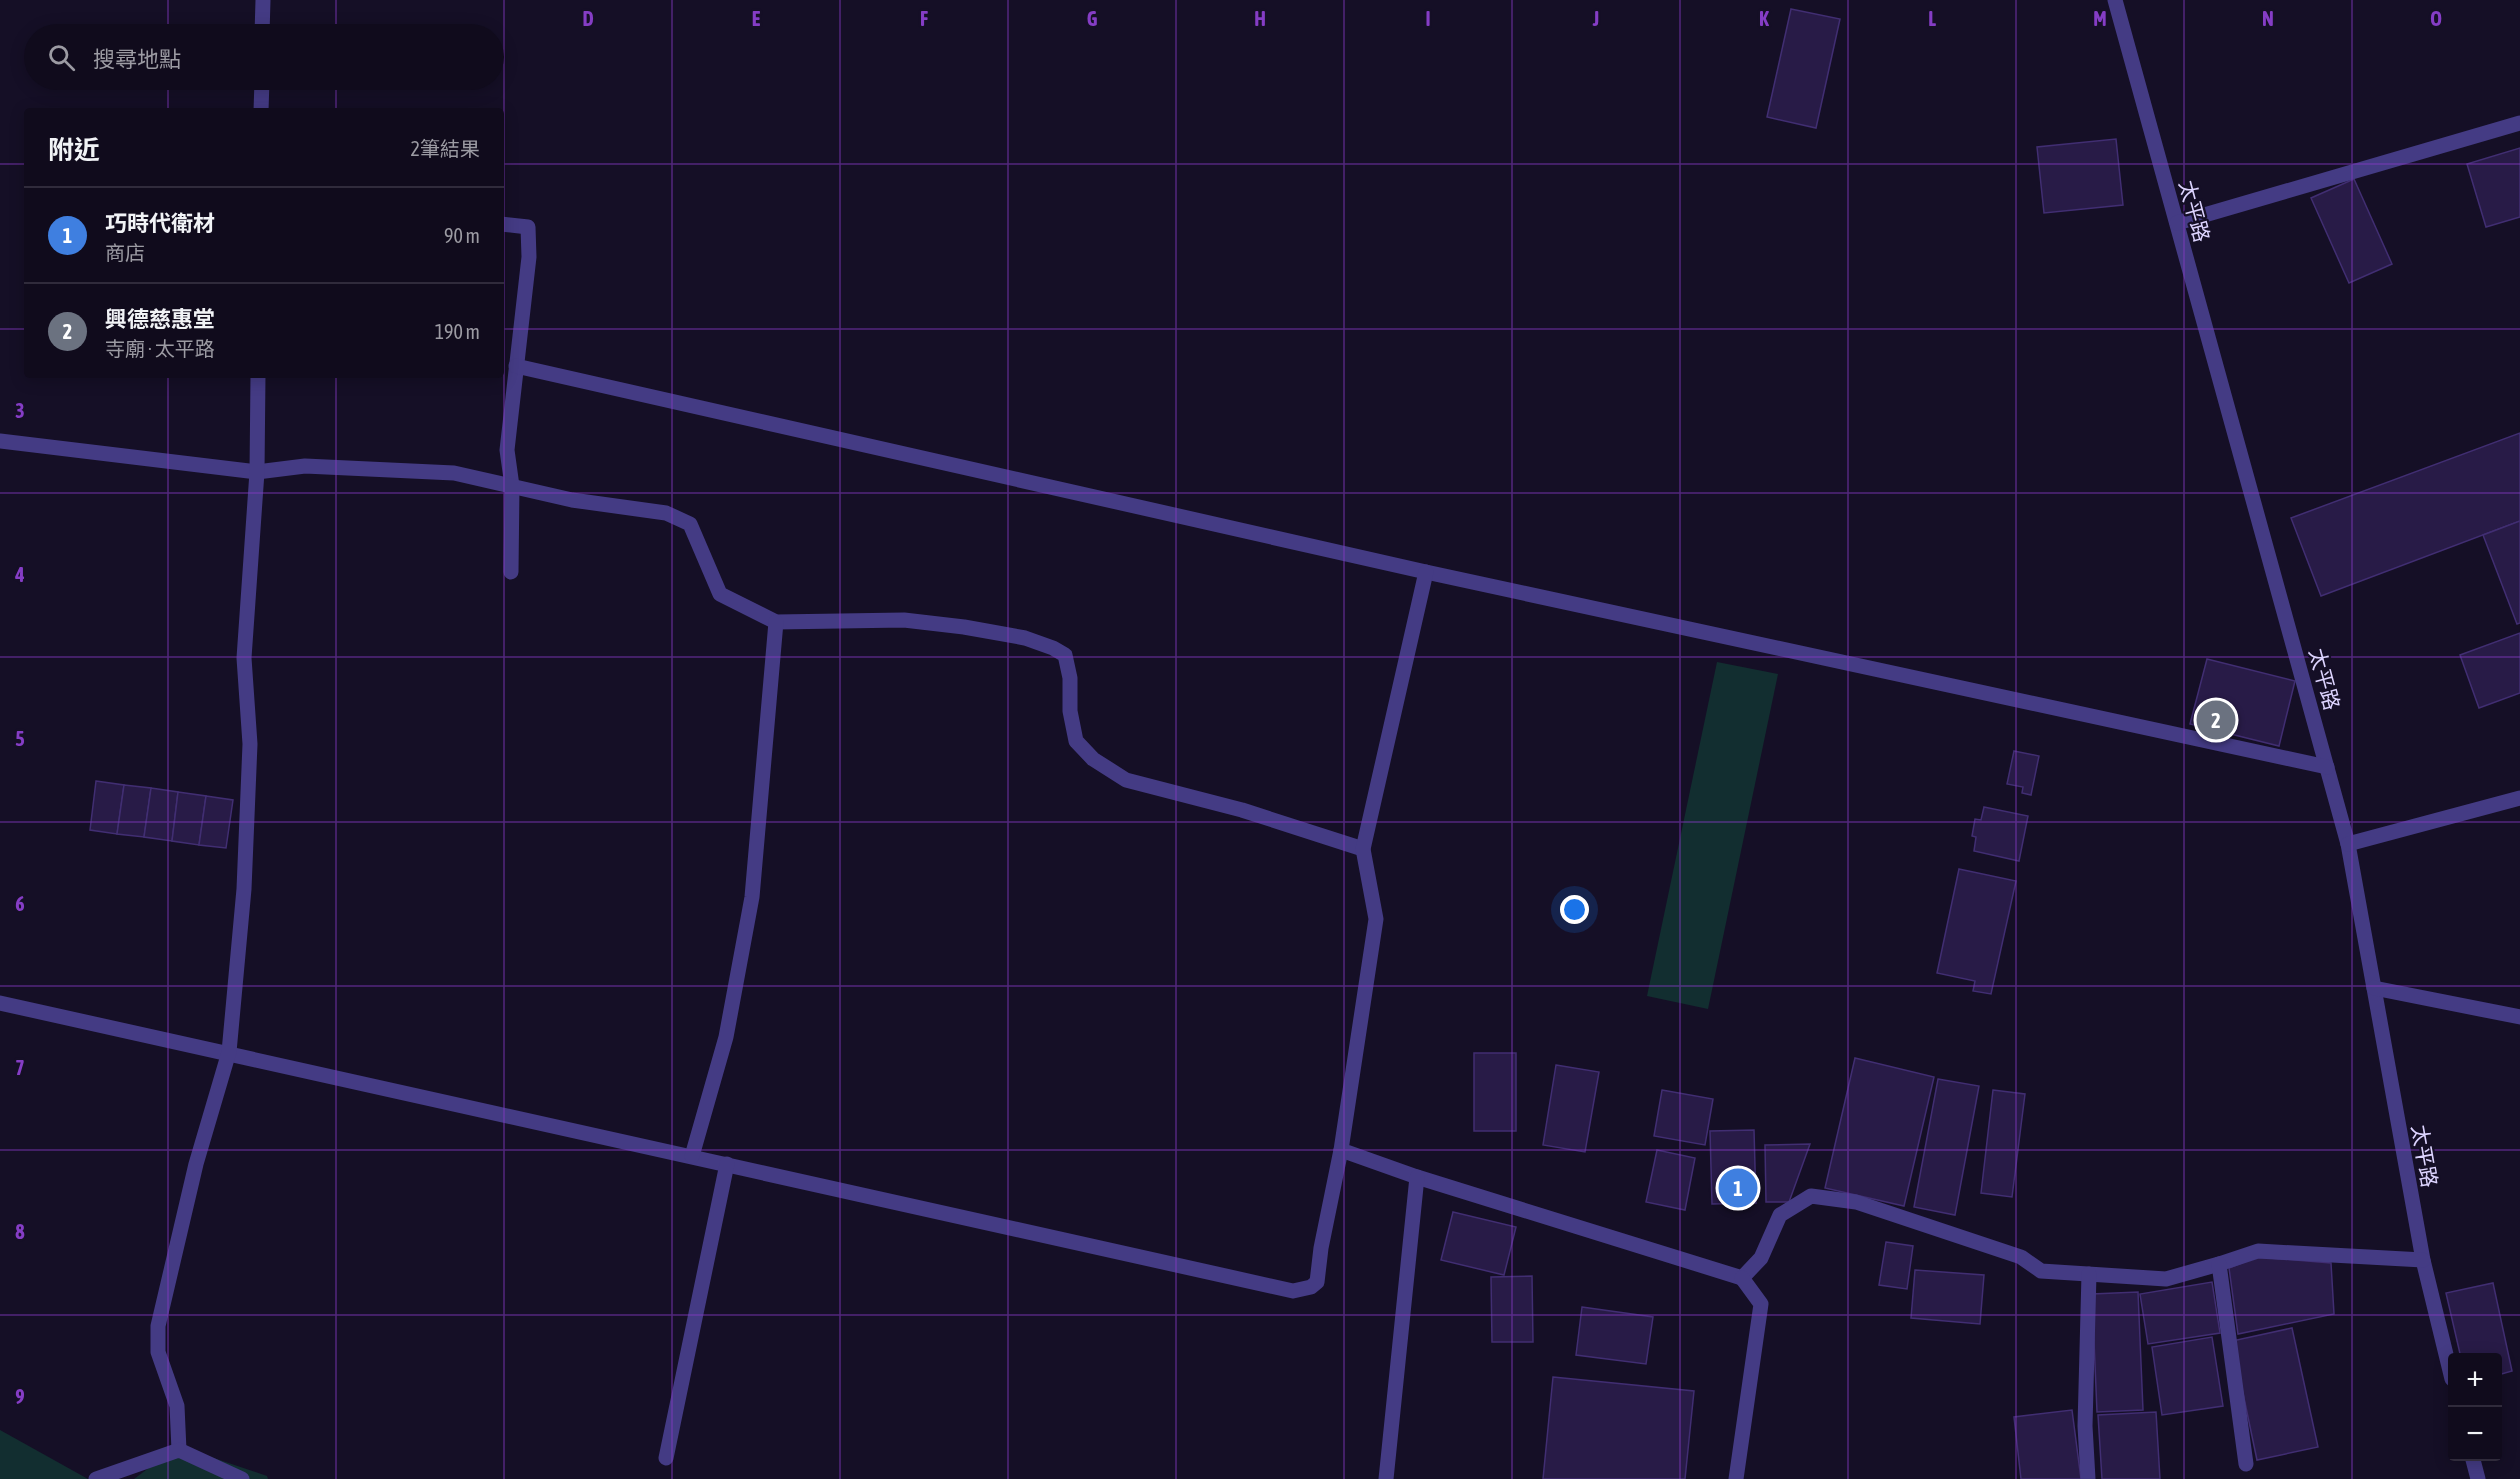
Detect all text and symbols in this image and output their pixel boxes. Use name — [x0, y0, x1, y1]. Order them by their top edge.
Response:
text: D — [582, 7, 594, 30]
text: E — [752, 7, 761, 30]
text: F — [920, 7, 928, 30]
text: G — [1087, 7, 1098, 30]
text: H — [1254, 7, 1266, 30]
text: I — [1425, 7, 1431, 30]
text: J — [1592, 7, 1599, 30]
text: K — [1759, 7, 1769, 30]
text: L — [1928, 7, 1936, 30]
text: M — [2093, 7, 2107, 30]
text: N — [2262, 7, 2274, 30]
text: O — [2430, 7, 2442, 30]
search box — [24, 24, 504, 90]
icon: search — [45, 41, 78, 74]
text: 搜尋地點 — [93, 46, 181, 72]
text: 附近 — [48, 135, 100, 165]
text: 2筆結果 — [411, 137, 480, 160]
street label: 太平路 — [2175, 177, 2215, 245]
text: 巧時代衛材 — [105, 210, 215, 236]
text: 1 — [63, 224, 72, 247]
text: 90 m — [444, 224, 480, 247]
text: 商店 — [105, 241, 145, 264]
text: 興德慈惠堂 — [105, 306, 215, 332]
text: 2 — [63, 320, 72, 343]
text: 190 m — [435, 320, 480, 343]
text: 寺廟 · 太平路 — [105, 337, 215, 360]
text: 3 — [15, 399, 25, 422]
text: 4 — [14, 563, 25, 586]
street label: 太平路 — [2305, 645, 2345, 713]
pin: 2 — [2196, 698, 2236, 742]
text: 5 — [15, 727, 25, 750]
text: 6 — [15, 892, 25, 915]
your location — [1560, 895, 1589, 924]
text: 7 — [15, 1056, 25, 1079]
street label: 太平路 — [2408, 1123, 2442, 1189]
pin: 1 — [1718, 1166, 1758, 1210]
text: 8 — [15, 1220, 25, 1243]
map controls — [2448, 1353, 2502, 1461]
button: + — [2448, 1353, 2502, 1407]
text: 9 — [15, 1385, 25, 1408]
button: − — [2448, 1407, 2502, 1461]

